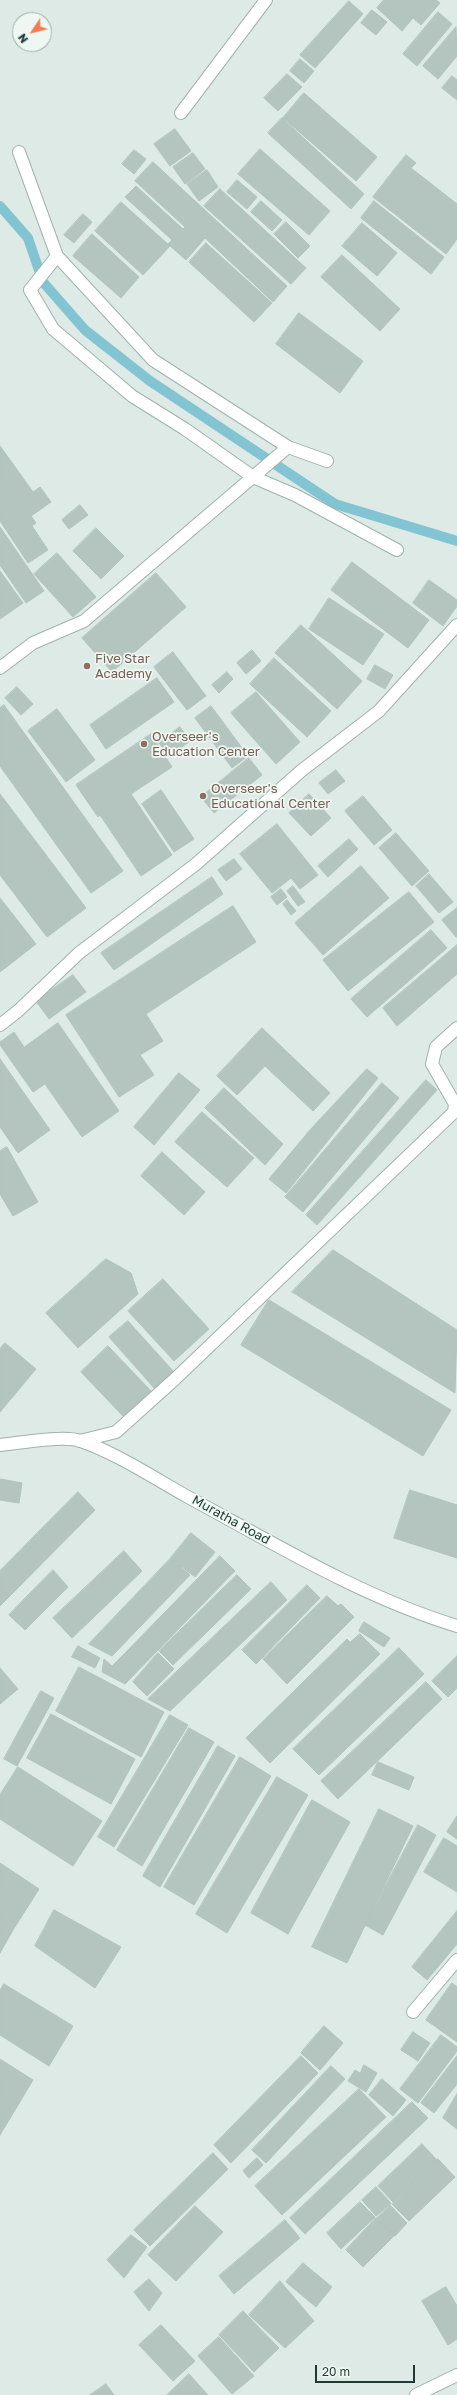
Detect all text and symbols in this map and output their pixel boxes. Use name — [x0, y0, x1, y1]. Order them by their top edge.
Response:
north arrow — [12, 12, 52, 52]
text: N — [15, 31, 30, 46]
place label: Five Star Academy — [95, 651, 152, 682]
marker: Five Star Academy — [82, 661, 92, 671]
place label: Overseer's Education Center — [152, 729, 260, 760]
marker: Overseer's Education Center — [139, 739, 149, 749]
place label: Overseer's Educational Center — [211, 781, 330, 812]
marker: Overseer's Educational Center — [198, 791, 208, 801]
street label: Muratha Road — [189, 1492, 273, 1548]
scale bar — [317, 2357, 417, 2383]
text: 20 m — [322, 2364, 350, 2379]

